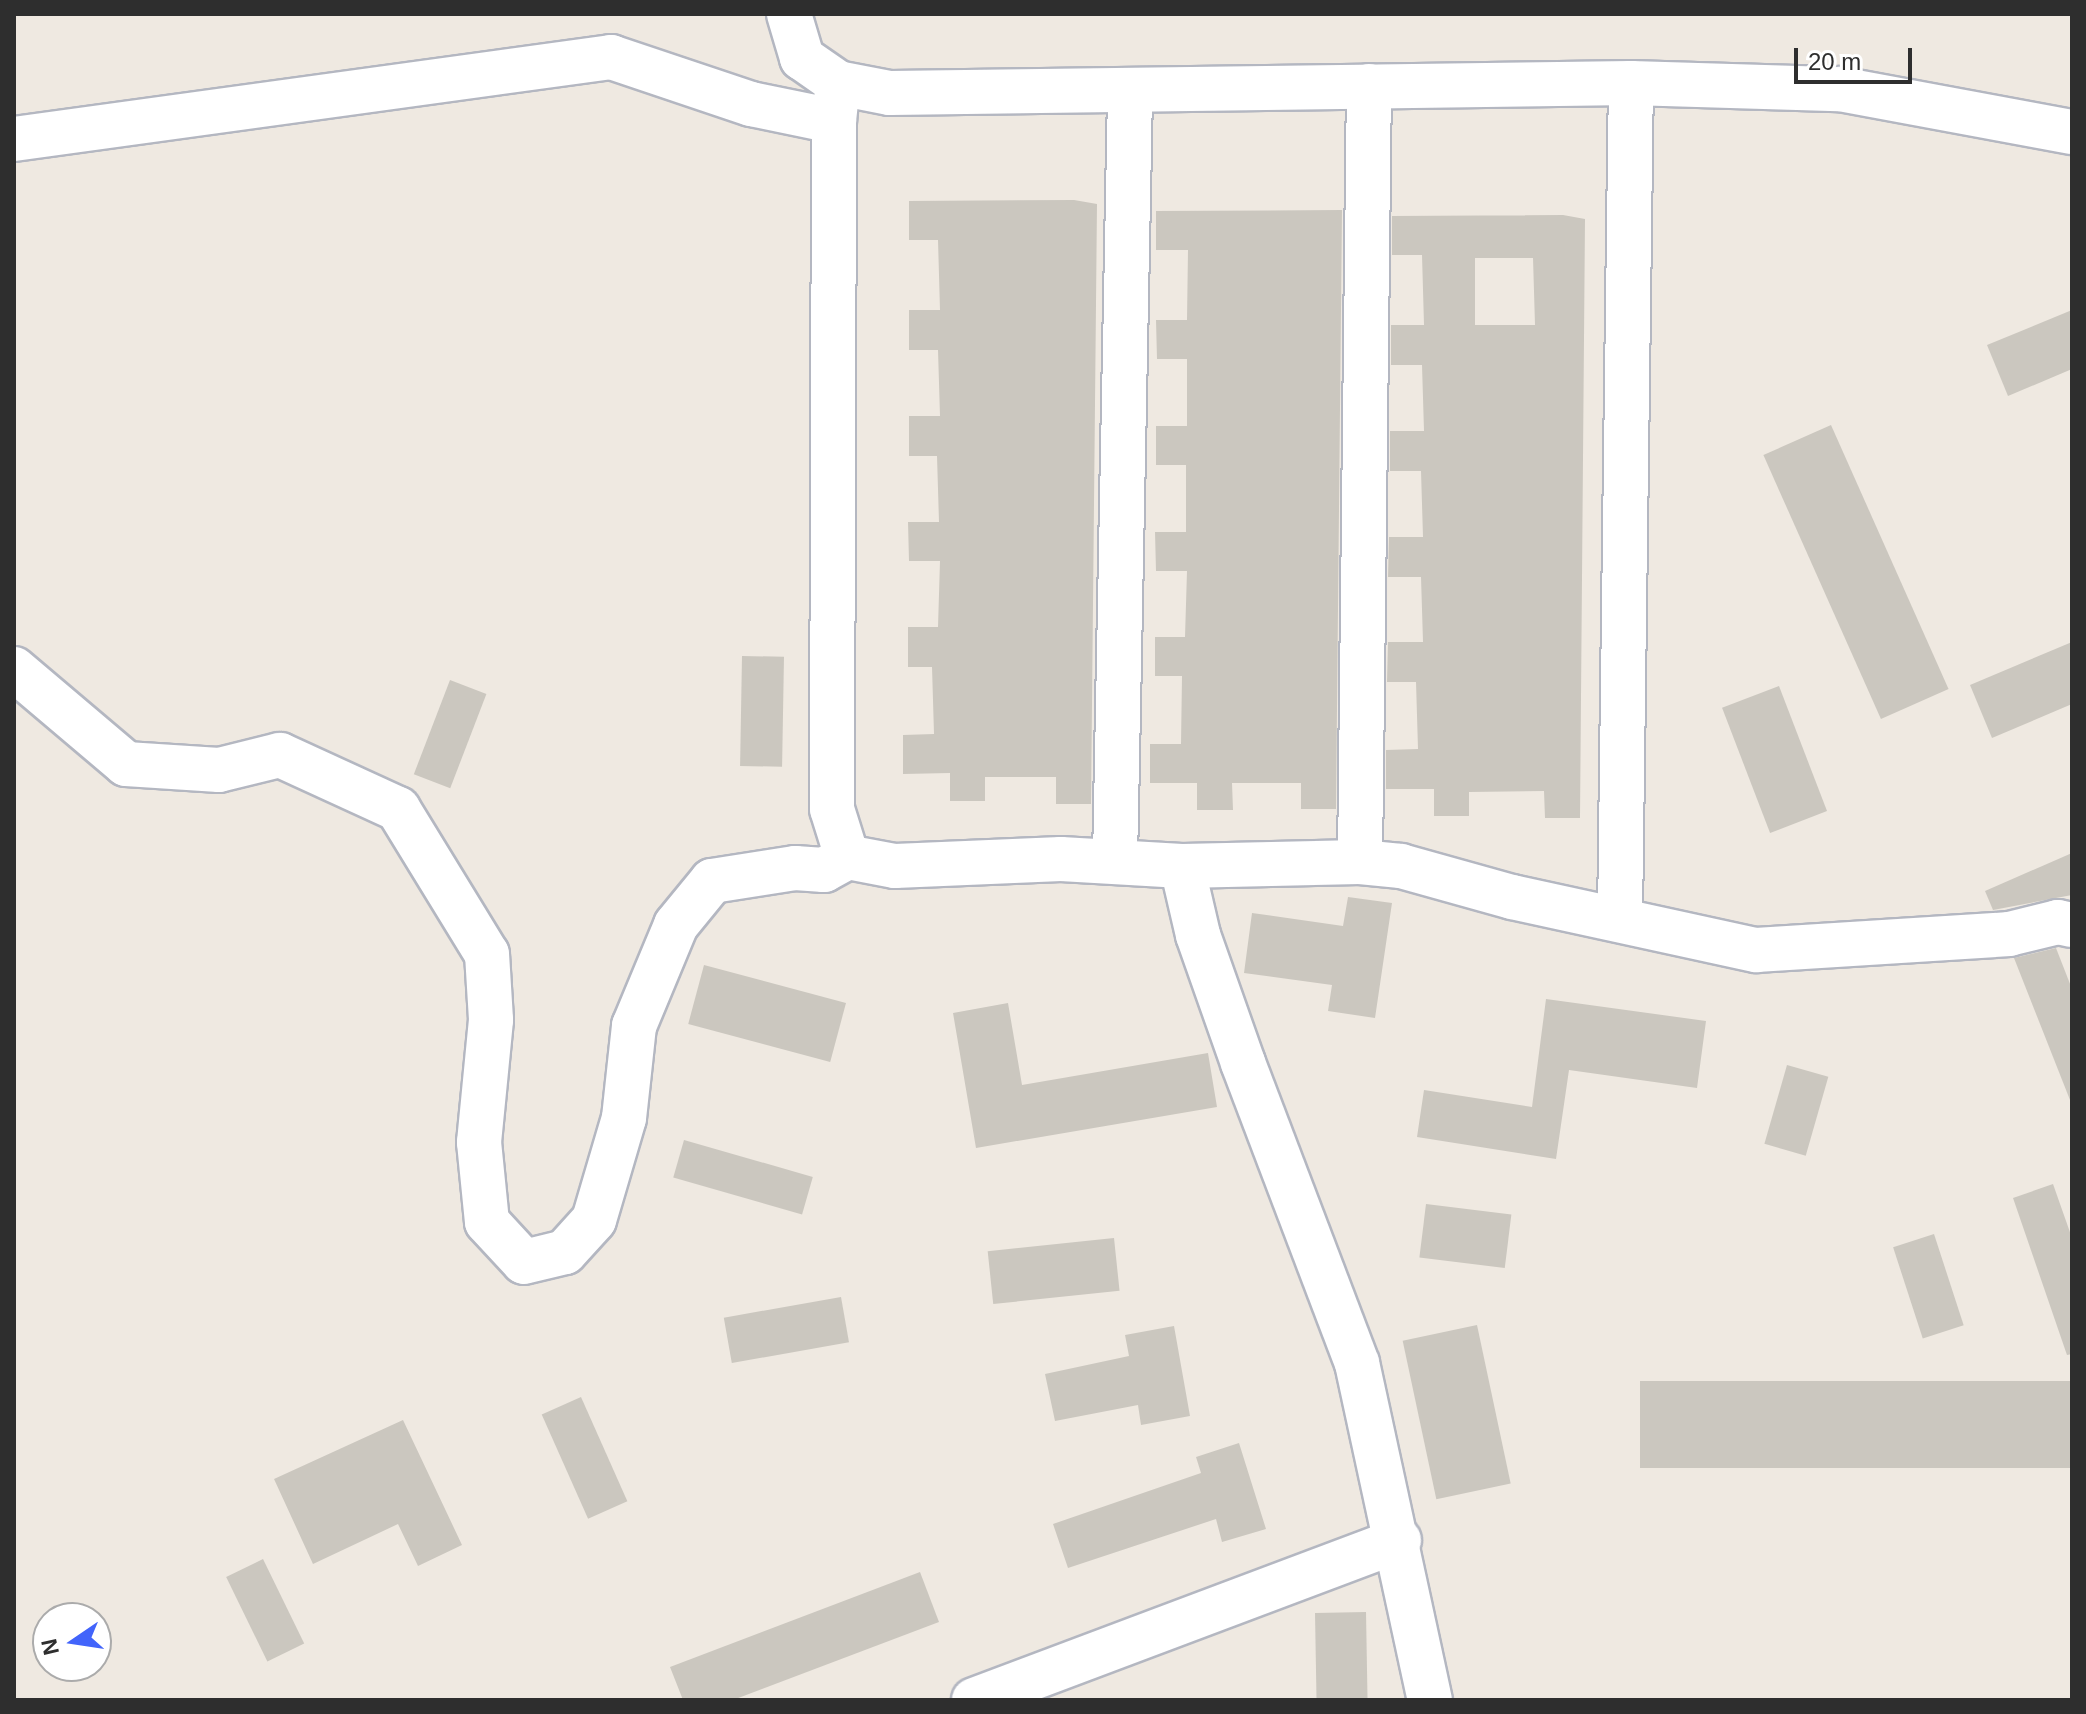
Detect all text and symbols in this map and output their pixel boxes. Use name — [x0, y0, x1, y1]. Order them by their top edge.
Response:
scale bar — [1798, 32, 1916, 82]
text: 20 m — [1808, 48, 1861, 75]
north arrow — [32, 1602, 112, 1682]
text: N — [36, 1637, 64, 1658]

